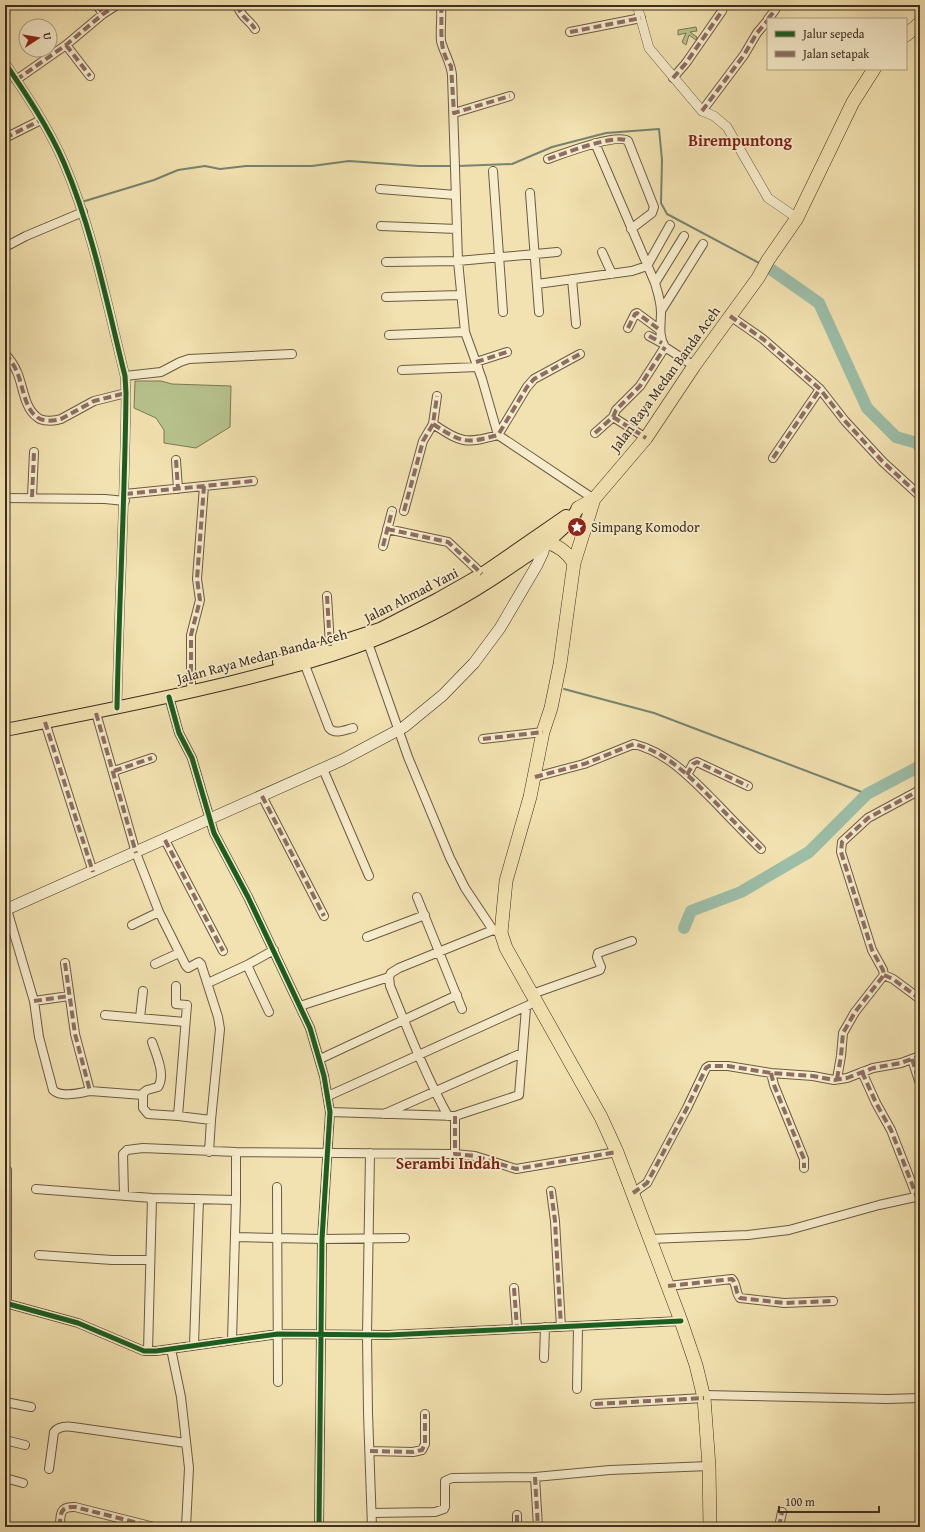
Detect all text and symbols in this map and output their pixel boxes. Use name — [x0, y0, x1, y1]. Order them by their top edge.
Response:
north arrow — [18, 18, 58, 58]
legend — [767, 18, 907, 70]
text: Jalur sepeda — [801, 25, 865, 42]
text: U — [39, 31, 56, 42]
text: Jalan setapak — [801, 45, 870, 62]
district label: Birempuntong — [688, 128, 792, 152]
street label: Jalan Raya Medan Banda Aceh — [604, 302, 725, 457]
place icon: Simpang Komodor — [566, 516, 588, 538]
place label: Simpang Komodor — [591, 517, 700, 537]
street label: Jalan Ahmad Yani — [359, 563, 462, 628]
street label: Jalan Raya Medan Banda Aceh — [173, 624, 349, 689]
district label: Serambi Indah — [396, 1151, 501, 1175]
scale bar — [779, 1488, 879, 1514]
text: 100 m — [785, 1493, 815, 1510]

